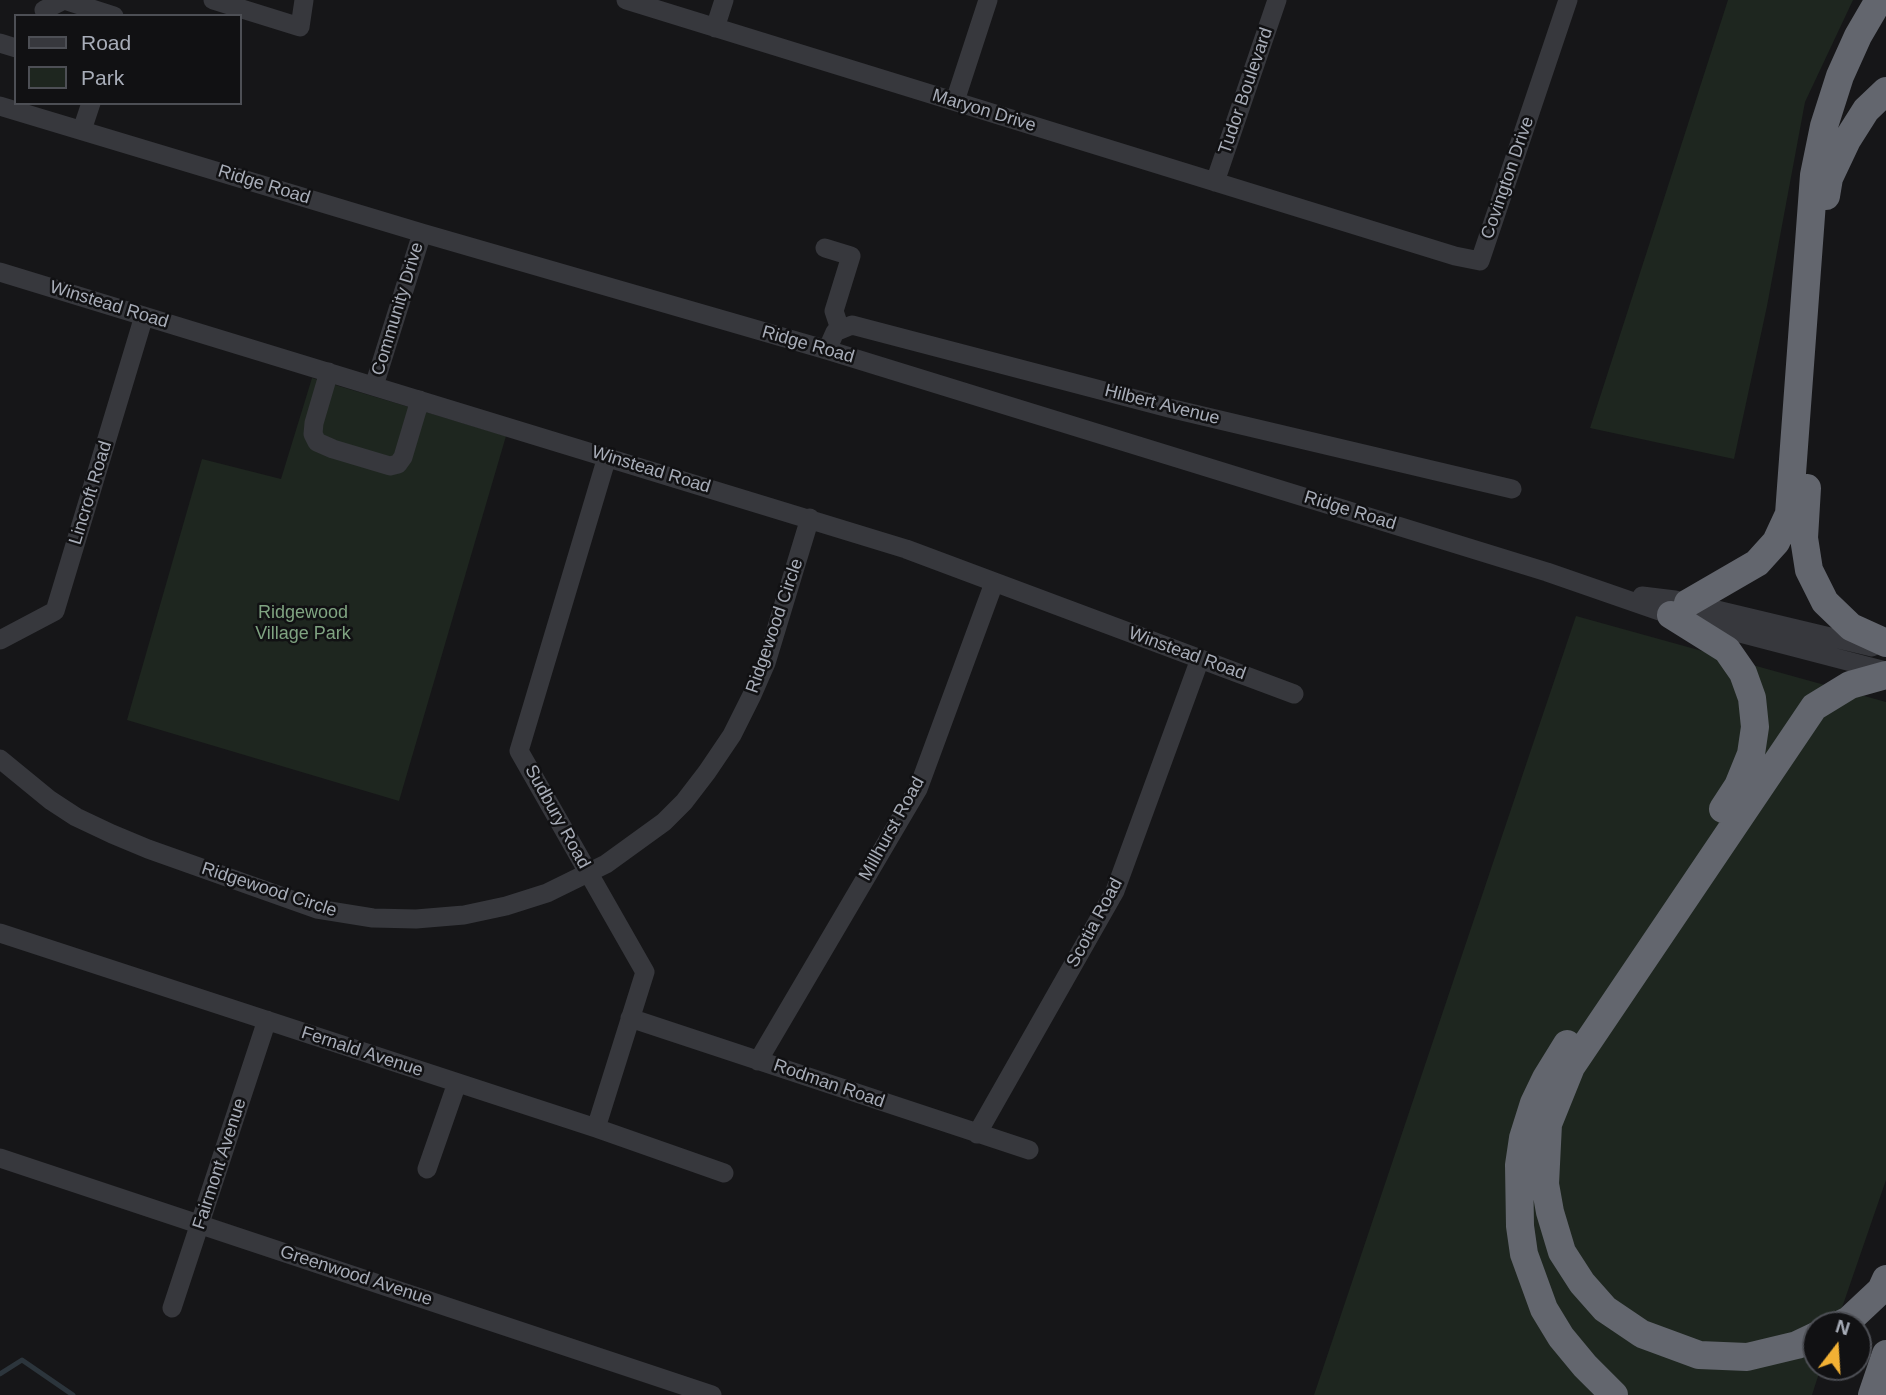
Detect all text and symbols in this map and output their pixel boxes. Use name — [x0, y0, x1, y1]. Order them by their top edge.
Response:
legend — [14, 14, 242, 105]
street label: Tudor Boulevard — [1214, 25, 1278, 157]
text: Road — [81, 31, 131, 54]
text: Park — [81, 66, 124, 89]
street label: Maryon Drive — [930, 85, 1038, 137]
street label: Covington Drive — [1477, 114, 1539, 242]
street label: Ridge Road — [215, 161, 313, 209]
street label: Community Drive — [367, 240, 429, 378]
street label: Winstead Road — [47, 277, 171, 333]
street label: Ridge Road — [759, 322, 857, 368]
street label: Hilbert Avenue — [1102, 380, 1222, 430]
street label: Lincroft Road — [65, 439, 117, 547]
street label: Winstead Road — [589, 442, 713, 498]
street label: Ridge Road — [1301, 487, 1399, 535]
street label: Ridgewood Circle — [742, 556, 808, 696]
park label: Ridgewood Village Park — [255, 602, 351, 644]
street label: Winstead Road — [1125, 623, 1249, 685]
street label: Sudbury Road — [520, 761, 594, 873]
street label: Millhurst Road — [855, 773, 929, 885]
street label: Ridgewood Circle — [199, 858, 339, 922]
street label: Scotia Road — [1062, 875, 1128, 971]
street label: Fernald Avenue — [298, 1022, 426, 1082]
street label: Rodman Road — [771, 1055, 887, 1113]
street label: Fairmont Avenue — [189, 1096, 251, 1232]
street label: Greenwood Avenue — [277, 1241, 435, 1311]
north arrow — [1802, 1311, 1872, 1381]
text: N — [1833, 1315, 1852, 1339]

